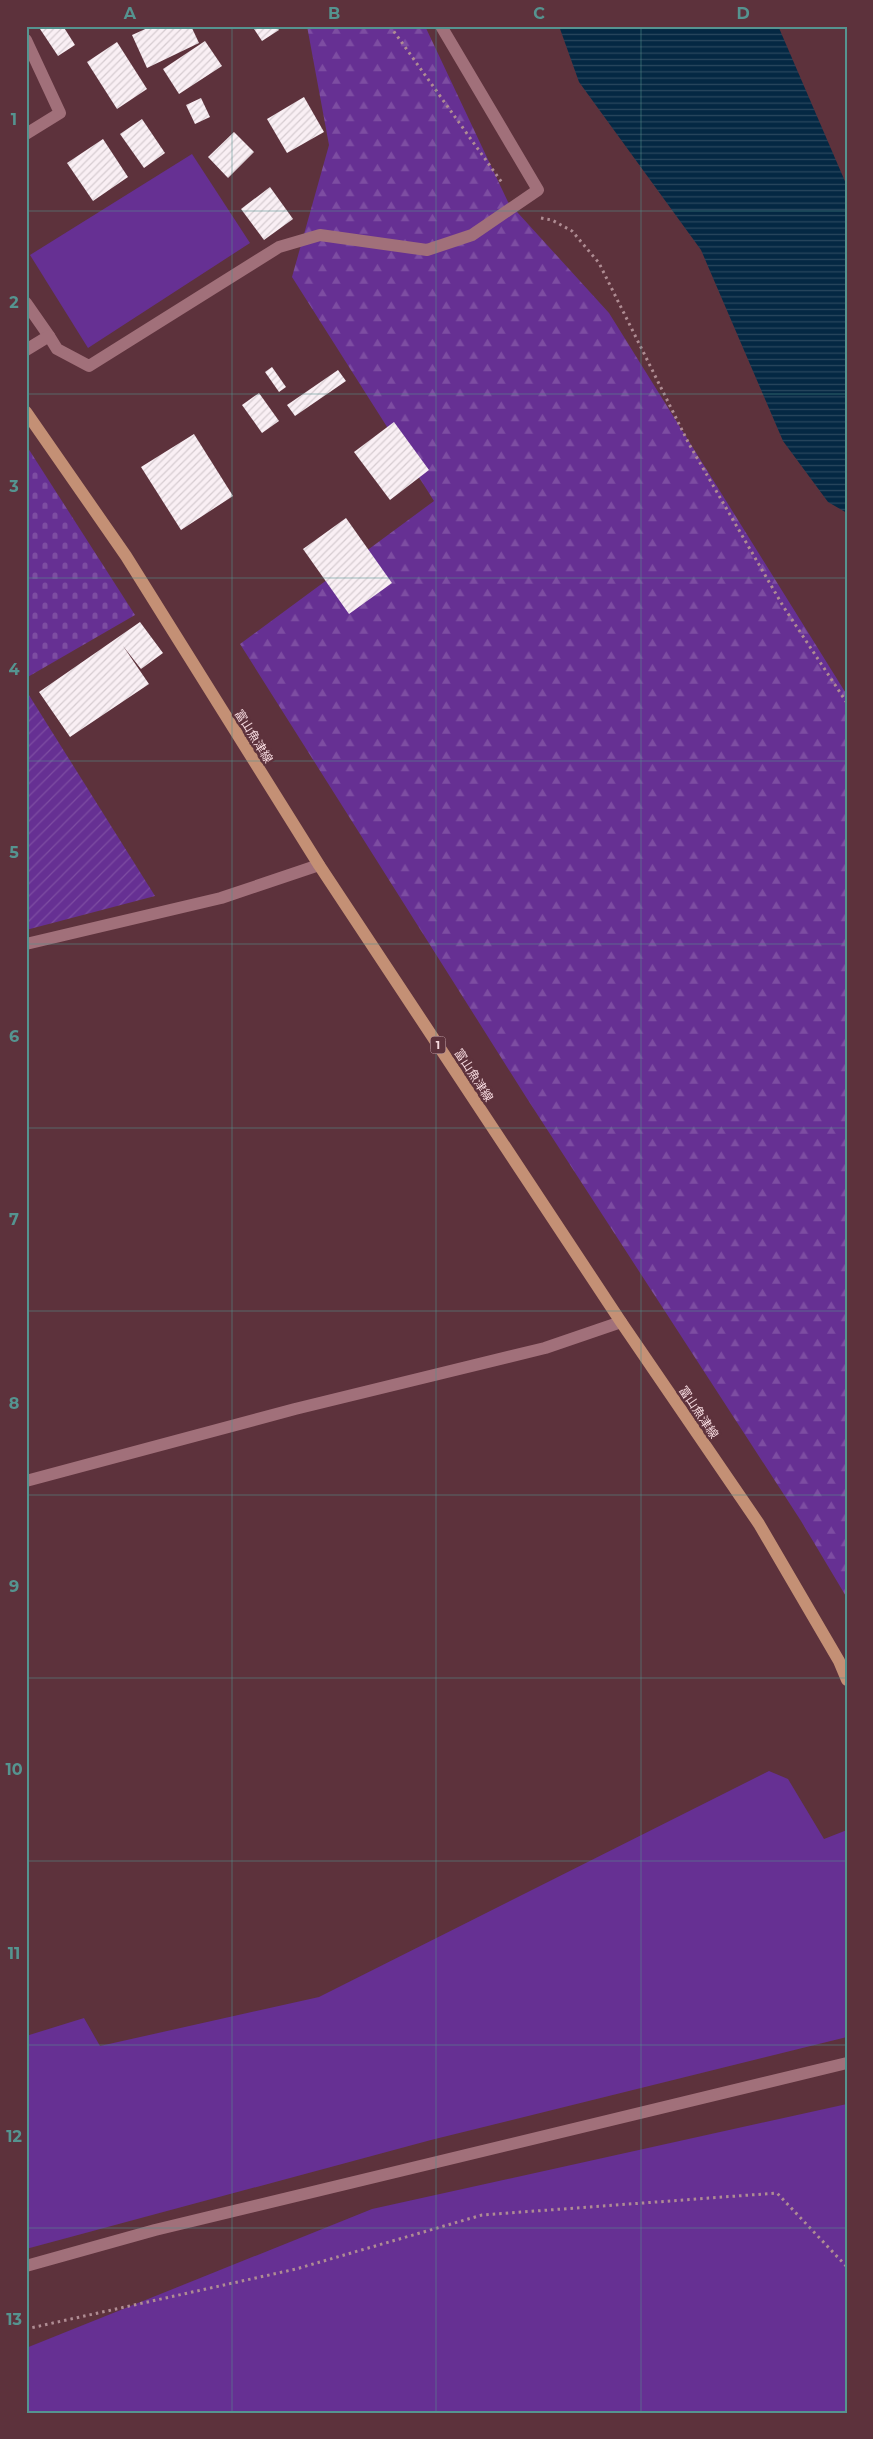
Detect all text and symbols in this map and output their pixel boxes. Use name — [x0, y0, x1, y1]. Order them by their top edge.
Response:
text: A — [123, 4, 137, 23]
text: B — [328, 4, 340, 23]
text: C — [533, 4, 545, 23]
text: D — [736, 4, 750, 23]
text: 1 — [11, 110, 17, 129]
text: 2 — [9, 293, 19, 312]
text: 3 — [8, 477, 19, 496]
text: 4 — [8, 660, 20, 679]
street label: 富山魚津線 — [232, 707, 276, 765]
text: 5 — [9, 843, 19, 862]
text: 6 — [9, 1027, 19, 1046]
road number: 1 — [430, 1036, 446, 1054]
street label: 富山魚津線 — [451, 1046, 497, 1104]
text: 7 — [9, 1210, 19, 1229]
street label: 富山魚津線 — [676, 1383, 722, 1441]
text: 8 — [9, 1394, 19, 1413]
text: 9 — [9, 1577, 19, 1596]
text: 10 — [5, 1760, 23, 1779]
text: 11 — [8, 1944, 20, 1963]
text: 12 — [6, 2127, 22, 2146]
text: 13 — [6, 2310, 22, 2329]

